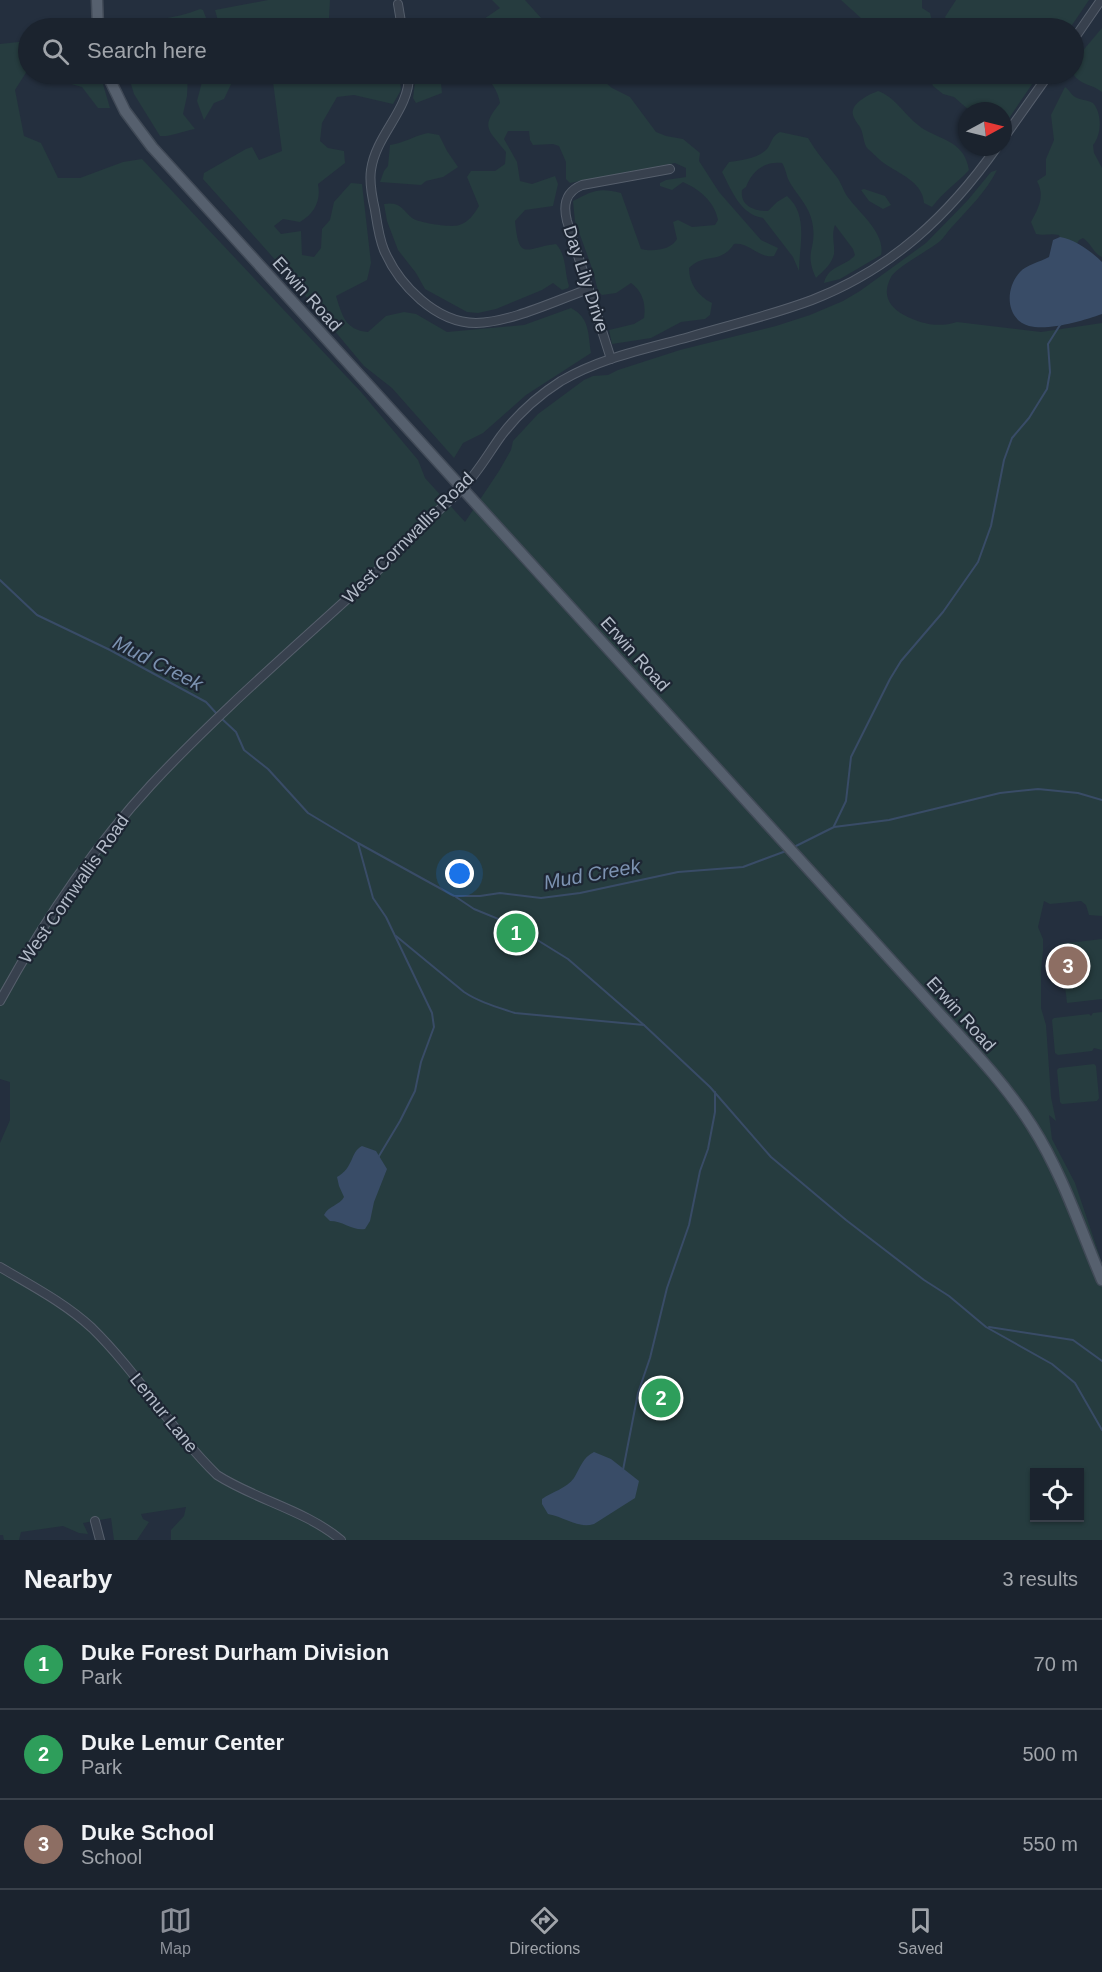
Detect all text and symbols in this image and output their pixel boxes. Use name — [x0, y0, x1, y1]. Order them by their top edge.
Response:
search box — [18, 18, 1084, 84]
icon: search — [39, 35, 72, 68]
text: Search here — [87, 38, 207, 63]
north arrow — [958, 102, 1012, 156]
street label: Day Lily Drive — [559, 223, 613, 335]
street label: Erwin Road — [268, 253, 346, 335]
street label: West Cornwallis Road — [338, 468, 478, 608]
street label: Erwin Road — [596, 613, 674, 695]
water label: Mud Creek — [109, 631, 207, 695]
street label: West Cornwallis Road — [15, 811, 133, 967]
water label: Mud Creek — [542, 855, 643, 893]
your location — [445, 859, 474, 888]
pin: 1 — [496, 910, 536, 956]
pin: 3 — [1048, 944, 1088, 988]
street label: Erwin Road — [922, 973, 1000, 1055]
street label: Lemur Lane — [126, 1369, 202, 1457]
pin: 2 — [642, 1376, 680, 1420]
map controls — [1030, 1468, 1084, 1522]
button: locate — [1030, 1468, 1084, 1522]
text: Nearby — [24, 1564, 112, 1594]
text: 3 results — [1002, 1568, 1078, 1590]
text: Duke Forest Durham Division — [81, 1640, 389, 1665]
text: 1 — [38, 1653, 49, 1675]
text: 70 m — [1034, 1653, 1078, 1675]
text: Park — [81, 1666, 122, 1688]
text: Duke Lemur Center — [81, 1730, 284, 1755]
text: 2 — [38, 1743, 49, 1765]
text: 500 m — [1022, 1743, 1078, 1765]
text: Park — [81, 1756, 122, 1778]
text: Duke School — [81, 1820, 214, 1845]
text: 3 — [38, 1833, 49, 1855]
text: 550 m — [1022, 1833, 1078, 1855]
text: School — [81, 1846, 142, 1868]
tab: Map — [159, 1904, 192, 1958]
tab: Directions — [509, 1904, 580, 1958]
tab: Saved — [898, 1904, 943, 1958]

